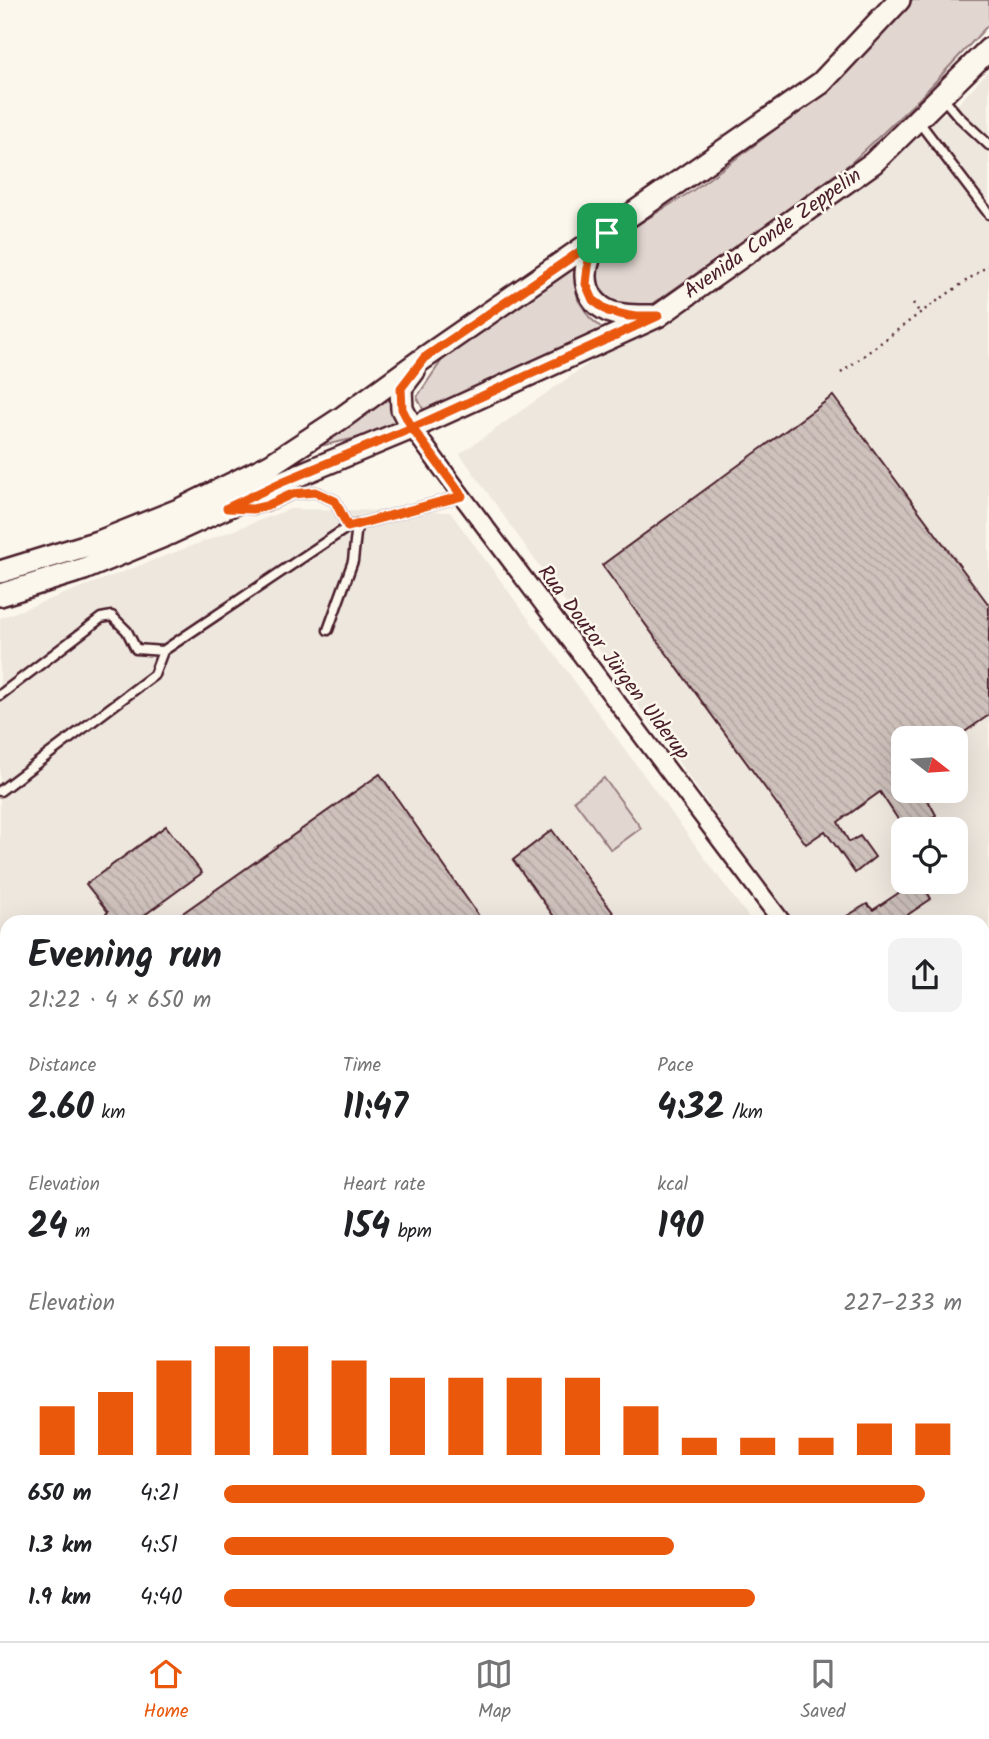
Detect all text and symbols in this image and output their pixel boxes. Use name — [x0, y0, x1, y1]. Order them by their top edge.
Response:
street label: Avenida Conde Zeppelin — [677, 160, 869, 308]
pin — [577, 203, 637, 263]
icon: arrive — [588, 214, 626, 252]
street label: Rua Doutor Jürgen Ulderup — [528, 558, 698, 768]
north arrow — [891, 726, 968, 803]
map controls — [891, 726, 968, 894]
button: locate — [891, 817, 968, 894]
text: Evening run — [28, 927, 222, 987]
button: share — [888, 938, 962, 1012]
text: 21:22 · 4 × 650 m — [28, 983, 211, 1019]
text: Distance — [28, 1051, 96, 1081]
text: Time — [343, 1051, 381, 1081]
text: Pace — [657, 1051, 694, 1081]
text: 2.60 — [28, 1081, 94, 1137]
text: 11:47 — [343, 1081, 408, 1137]
text: 4:32 — [657, 1081, 725, 1137]
text: km — [94, 1098, 125, 1128]
text: /km — [725, 1098, 763, 1128]
text: Elevation — [28, 1170, 100, 1200]
text: Heart rate — [343, 1170, 425, 1200]
text: kcal — [657, 1170, 688, 1200]
text: 24 — [28, 1200, 67, 1256]
text: 154 — [343, 1200, 390, 1256]
text: 190 — [657, 1200, 704, 1256]
text: m — [67, 1217, 90, 1247]
text: bpm — [390, 1217, 432, 1247]
text: Elevation — [28, 1286, 115, 1322]
text: 227–233 m — [843, 1286, 962, 1322]
text: 650 m — [28, 1476, 92, 1512]
text: 4:21 — [140, 1476, 179, 1512]
text: 1.3 km — [28, 1528, 92, 1564]
text: 4:51 — [140, 1528, 178, 1564]
text: 1.9 km — [28, 1580, 91, 1616]
text: 4:40 — [140, 1580, 183, 1616]
tab: Home — [143, 1655, 189, 1727]
tab: Map — [475, 1655, 513, 1727]
tab: Saved — [800, 1655, 846, 1727]

